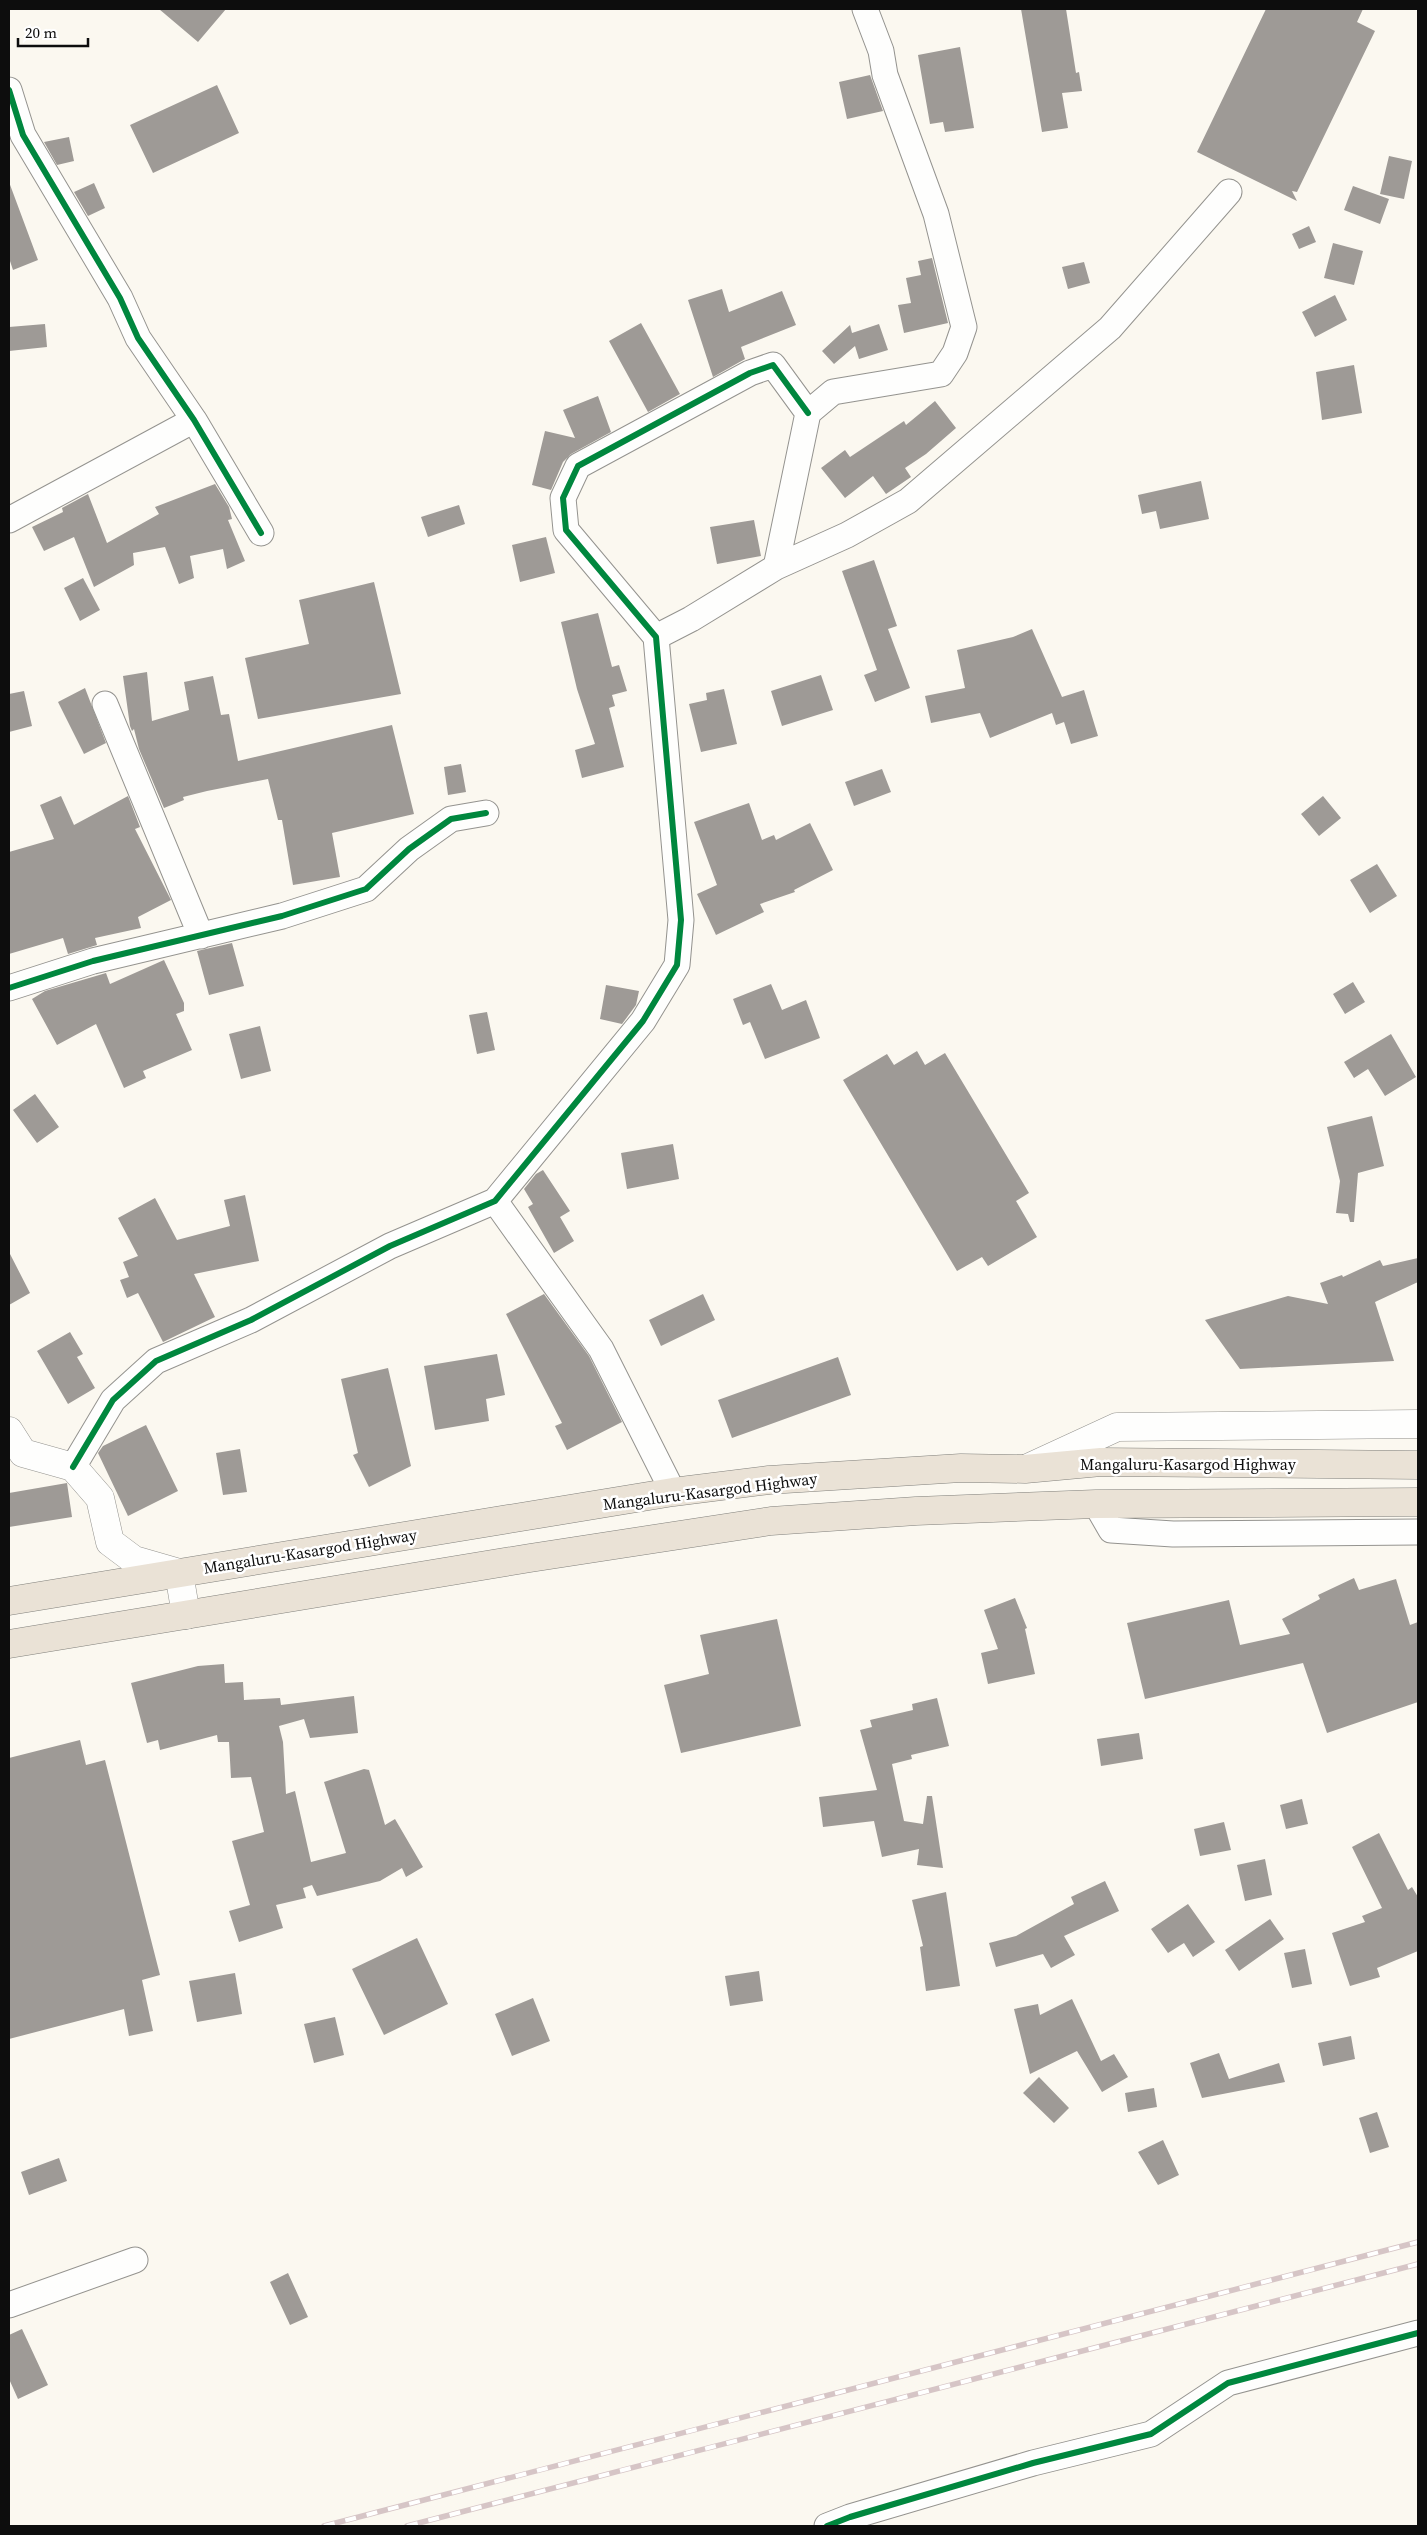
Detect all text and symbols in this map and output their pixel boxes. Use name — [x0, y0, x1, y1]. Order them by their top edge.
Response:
scale bar — [18, 15, 88, 47]
text: 20 m — [25, 22, 57, 43]
street label: Mangaluru-Kasargod Highway — [1080, 1453, 1297, 1475]
street label: Mangaluru-Kasargod Highway — [602, 1467, 819, 1515]
street label: Mangaluru-Kasargod Highway — [202, 1523, 419, 1579]

